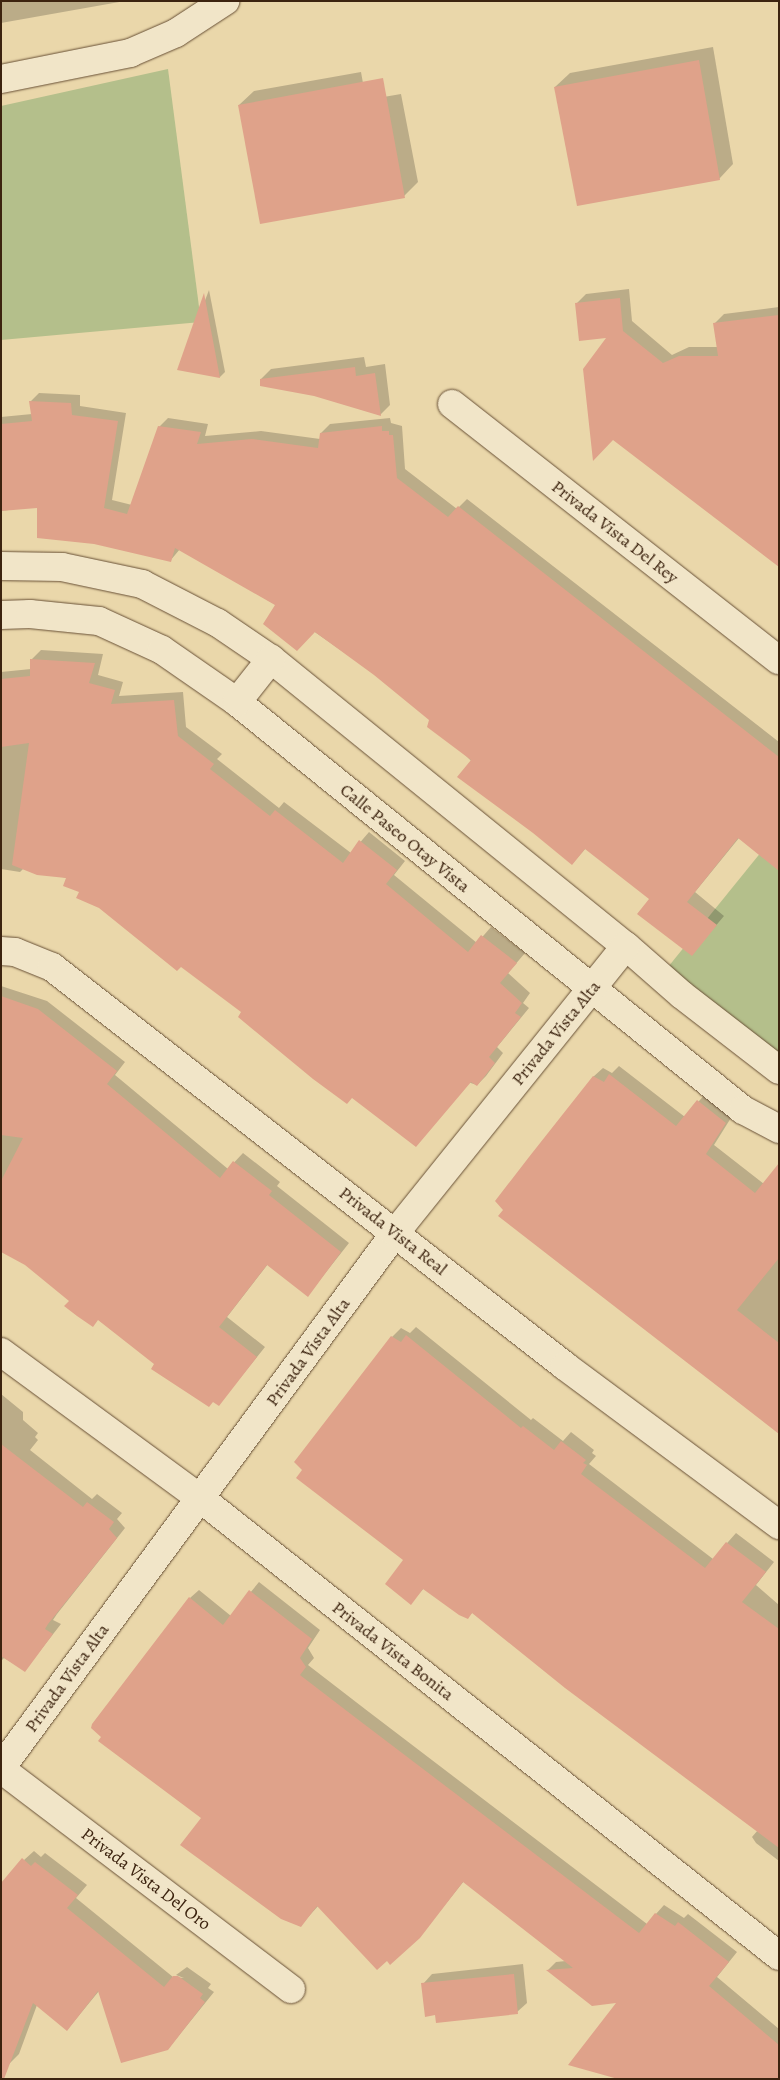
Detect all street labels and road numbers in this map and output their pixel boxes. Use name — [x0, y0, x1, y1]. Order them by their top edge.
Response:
street label: Privada Vista Del Rey — [547, 476, 683, 588]
street label: Calle Paseo Otay Vista — [336, 779, 474, 897]
street label: Privada Vista Alta — [507, 976, 605, 1090]
street label: Privada Vista Real — [335, 1182, 451, 1280]
street label: Privada Vista Alta — [261, 1294, 355, 1410]
street label: Privada Vista Bonita — [328, 1597, 458, 1705]
street label: Privada Vista Alta — [20, 1620, 114, 1736]
street label: Privada Vista Del Oro — [77, 1823, 215, 1935]

